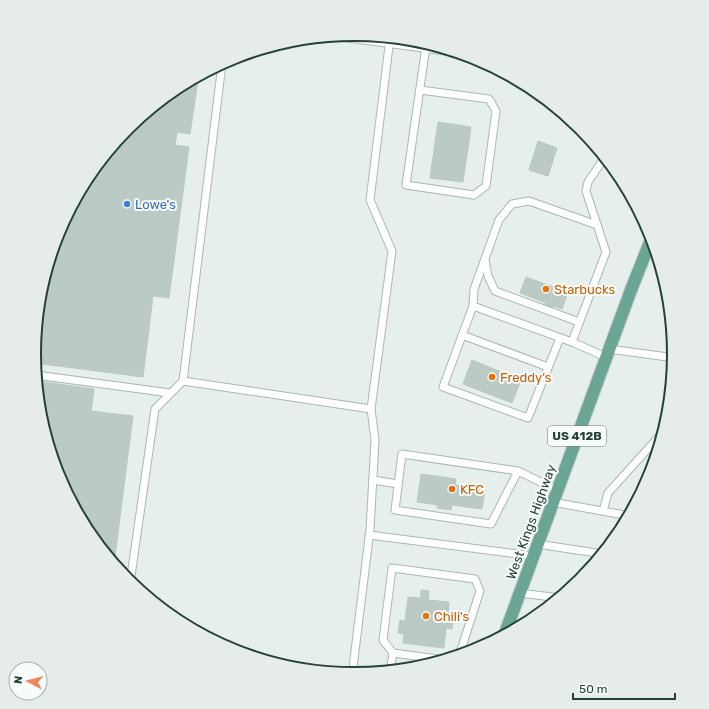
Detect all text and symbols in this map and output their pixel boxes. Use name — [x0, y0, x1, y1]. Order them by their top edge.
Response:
place label: Lowe's — [135, 197, 176, 212]
marker: Lowe's — [122, 199, 132, 209]
place label: Starbucks — [554, 282, 616, 297]
marker: Starbucks — [541, 284, 551, 294]
place label: Freddy's — [500, 370, 552, 385]
marker: Freddy's — [487, 372, 497, 382]
road number: US 412B — [548, 426, 606, 446]
street label: West Kings Highway — [503, 463, 560, 582]
place label: KFC — [460, 482, 484, 497]
marker: KFC — [447, 484, 457, 494]
place label: Chili's — [434, 609, 470, 624]
marker: Chili's — [421, 611, 431, 621]
north arrow — [8, 661, 48, 701]
text: N — [12, 675, 26, 685]
scale bar — [573, 675, 675, 701]
text: 50 m — [579, 682, 607, 696]

